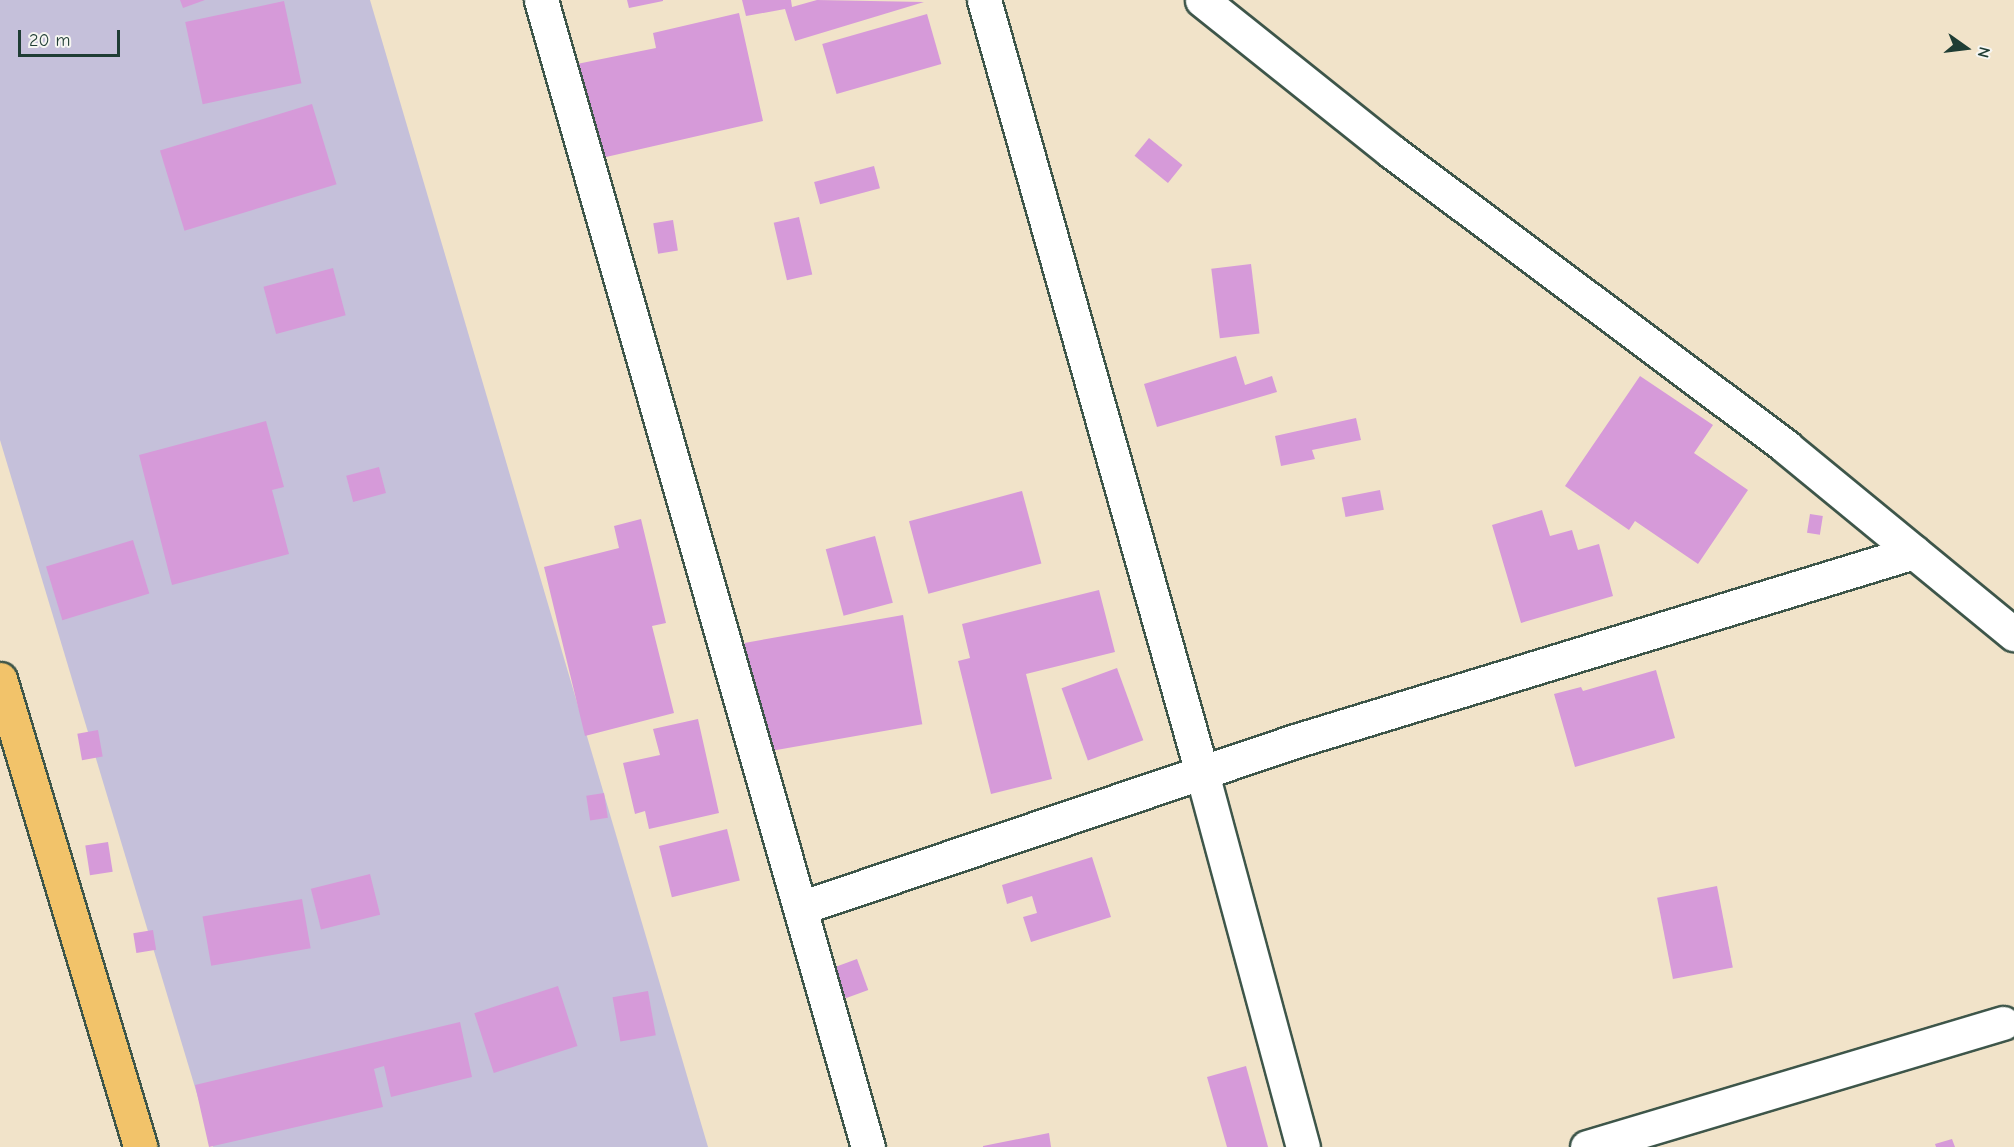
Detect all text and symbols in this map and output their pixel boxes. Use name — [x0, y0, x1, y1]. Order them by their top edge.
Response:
scale bar — [21, 18, 123, 56]
north arrow — [1936, 18, 1996, 78]
text: 20 m — [29, 30, 70, 51]
text: N — [1973, 45, 1993, 60]

